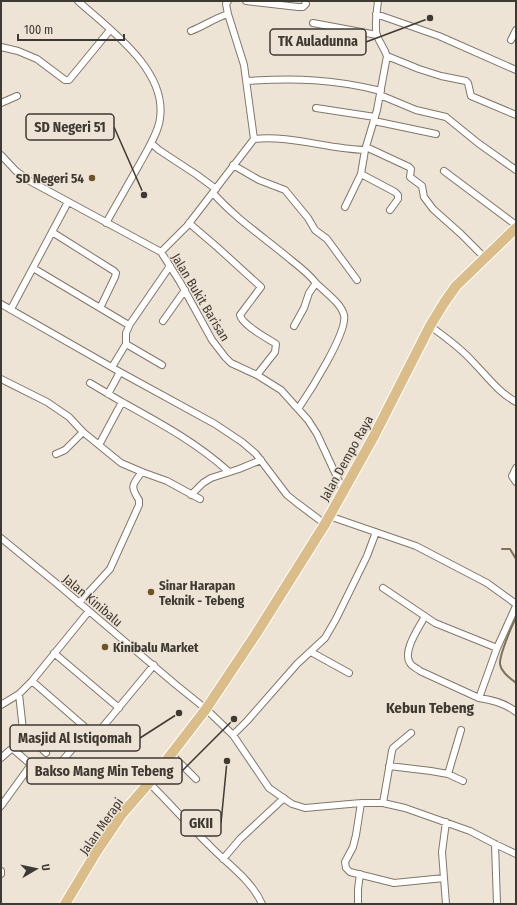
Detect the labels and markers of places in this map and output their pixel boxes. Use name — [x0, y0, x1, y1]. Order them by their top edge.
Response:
callout: TK Auladunna — [270, 29, 366, 55]
callout: SD Negeri 51 — [26, 114, 114, 140]
place label: SD Negeri 54 — [16, 171, 84, 186]
marker: SD Negeri 54 — [87, 173, 97, 183]
place label: Sinar Harapan Teknik - Tebeng — [159, 578, 245, 608]
marker: Sinar Harapan Teknik - Tebeng — [146, 587, 156, 597]
place label: Kinibalu Market — [113, 640, 199, 655]
marker: Kinibalu Market — [100, 642, 110, 652]
callout: Masjid Al Istiqomah — [10, 725, 140, 751]
callout: Bakso Mang Min Tebeng — [27, 758, 182, 784]
callout: GKII — [181, 810, 221, 836]

